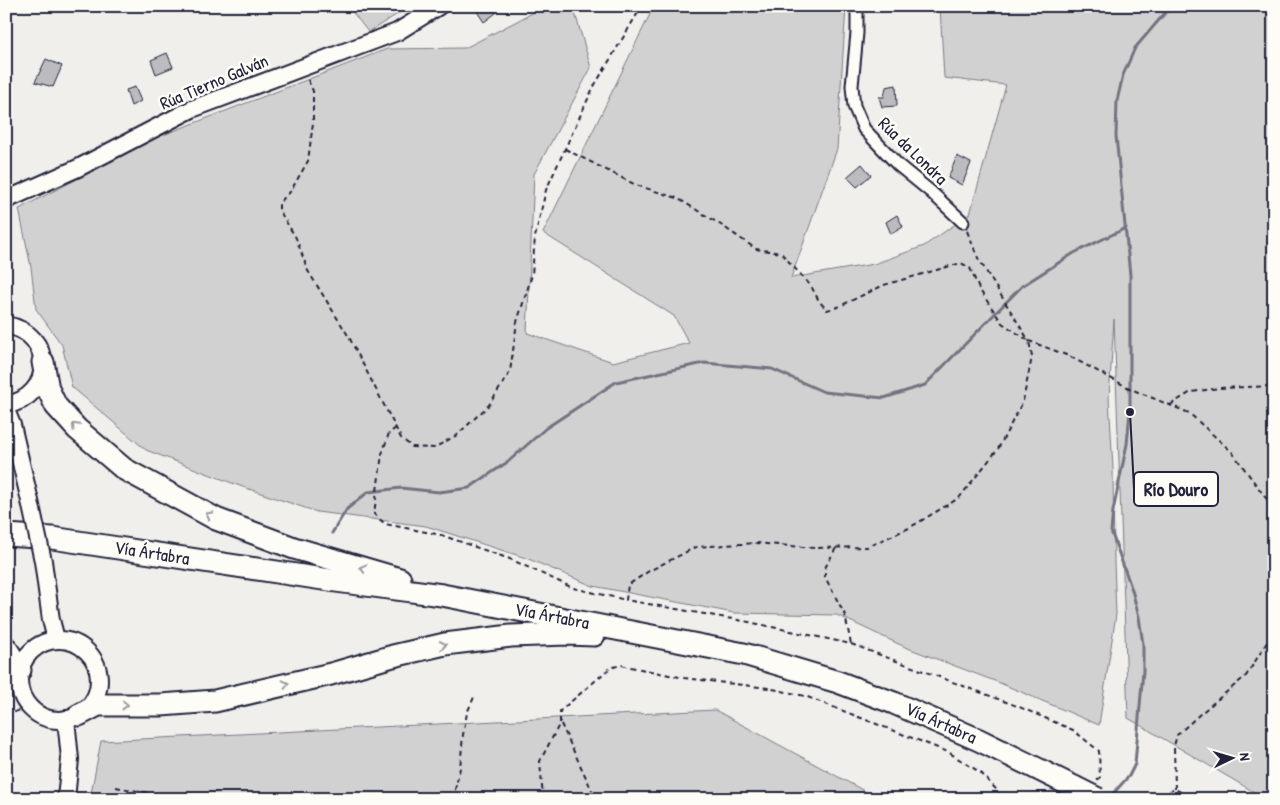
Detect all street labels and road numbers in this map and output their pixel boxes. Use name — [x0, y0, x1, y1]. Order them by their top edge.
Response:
street label: Rúa Tierno Galván — [156, 47, 272, 116]
street label: Rúa da Londra — [873, 111, 954, 190]
street label: Vía Ártabra — [113, 534, 191, 571]
street label: Vía Ártabra — [513, 596, 592, 635]
street label: Vía Ártabra — [902, 696, 981, 749]

